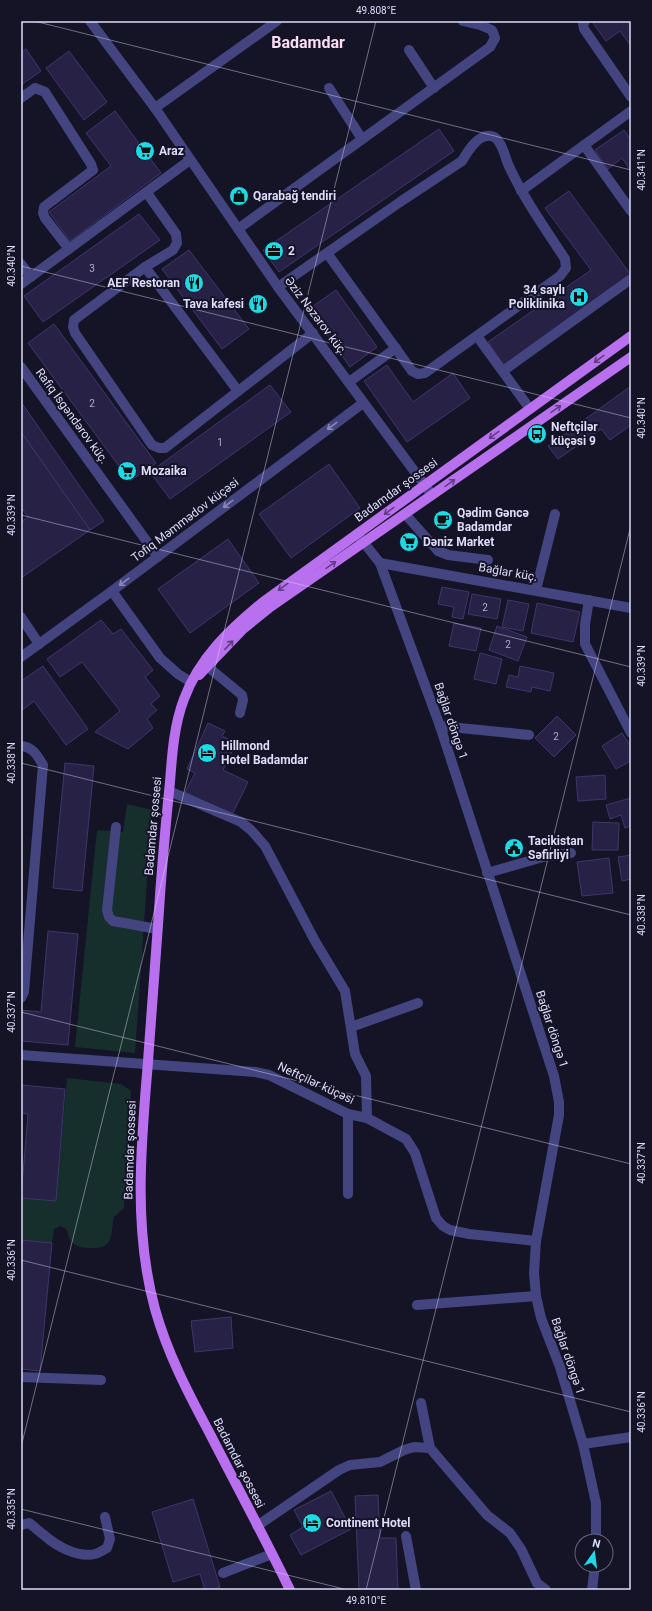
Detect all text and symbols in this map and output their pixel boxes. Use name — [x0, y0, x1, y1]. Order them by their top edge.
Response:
text: 49.808°E — [356, 5, 396, 16]
district label: Badamdar — [271, 33, 345, 52]
supermarket icon: Araz — [134, 140, 156, 162]
place label: Araz — [159, 144, 184, 158]
text: 40.341°N — [636, 149, 647, 191]
shop icon: Qarabağ tendiri — [228, 185, 250, 207]
place label: Qarabağ tendiri — [253, 189, 336, 203]
office icon: 2 — [263, 240, 285, 262]
place label: 2 — [288, 244, 295, 258]
text: 40.340°N — [6, 245, 17, 287]
house number: 3 — [89, 263, 95, 274]
restaurant icon: AEF Restoran — [183, 272, 205, 294]
street label: Əziz Nəzərov küç. — [282, 274, 350, 358]
place label: AEF Restoran — [107, 276, 180, 290]
place label: 34 saylı Poliklinika — [509, 283, 566, 311]
hospital icon: 34 saylı Poliklinika — [568, 286, 590, 308]
restaurant icon: Tava kafesi — [247, 293, 269, 315]
place label: Tava kafesi — [183, 297, 244, 311]
one-way arrow — [594, 355, 605, 363]
street label: Rafiq İsgəndərov küç. — [33, 365, 112, 466]
text: 40.340°N — [636, 397, 647, 439]
house number: 2 — [89, 398, 95, 409]
one-way arrow — [551, 405, 562, 413]
place label: Neftçilər küçəsi 9 — [551, 420, 598, 448]
one-way arrow — [327, 422, 338, 431]
bus stop icon: Neftçilər küçəsi 9 — [526, 423, 548, 445]
one-way arrow — [489, 431, 500, 439]
house number: 1 — [217, 437, 223, 448]
street label: Badamdar şossesi — [352, 455, 440, 525]
supermarket icon: Mozaika — [116, 460, 138, 482]
place label: Mozaika — [141, 464, 187, 478]
street label: Tofiq Məmmədov küçəsi — [129, 475, 242, 565]
one-way arrow — [444, 479, 455, 487]
text: 40.339°N — [6, 494, 17, 536]
one-way arrow — [223, 500, 234, 509]
place label: Qədim Gəncə Badamdar — [457, 506, 529, 534]
one-way arrow — [383, 507, 394, 516]
cafe icon: Qədim Gəncə Badamdar — [432, 509, 454, 531]
supermarket icon: Dəniz Market — [398, 531, 420, 553]
place label: Dəniz Market — [423, 535, 494, 549]
street label: Bağlar küç. — [478, 560, 538, 584]
one-way arrow — [325, 561, 336, 569]
one-way arrow — [119, 578, 130, 587]
one-way arrow — [278, 583, 289, 591]
house number: 2 — [482, 602, 488, 613]
one-way arrow — [224, 639, 233, 650]
house number: 2 — [505, 639, 511, 650]
text: 40.339°N — [636, 645, 647, 687]
street label: Bağlar döngə 1 — [431, 681, 471, 761]
house number: 2 — [553, 731, 559, 742]
place label: Hillmond Hotel Badamdar — [221, 739, 309, 767]
text: 40.338°N — [6, 742, 17, 784]
hotel icon: Hillmond Hotel Badamdar — [196, 742, 218, 764]
street label: Badamdar şossesi — [142, 776, 164, 876]
place label: Tacikistan Səfirliyi — [528, 834, 584, 862]
public building icon: Tacikistan Səfirliyi — [503, 837, 525, 859]
text: 40.338°N — [636, 894, 647, 936]
street label: Bağlar döngə 1 — [533, 989, 571, 1069]
text: 40.337°N — [6, 991, 17, 1033]
street label: Neftçilər küçəsi — [275, 1059, 357, 1107]
street label: Badamdar şossesi — [121, 1100, 139, 1200]
text: 40.337°N — [636, 1142, 647, 1184]
text: 40.336°N — [6, 1239, 17, 1281]
street label: Bağlar döngə 1 — [548, 1316, 588, 1396]
text: 40.336°N — [636, 1391, 647, 1433]
street label: Badamdar şossesi — [210, 1416, 268, 1510]
text: 40.335°N — [6, 1488, 17, 1530]
hotel icon: Continent Hotel — [301, 1512, 323, 1534]
place label: Continent Hotel — [326, 1516, 411, 1530]
north arrow — [574, 1533, 614, 1573]
text: N — [591, 1537, 602, 1551]
text: 49.810°E — [346, 1595, 386, 1606]

